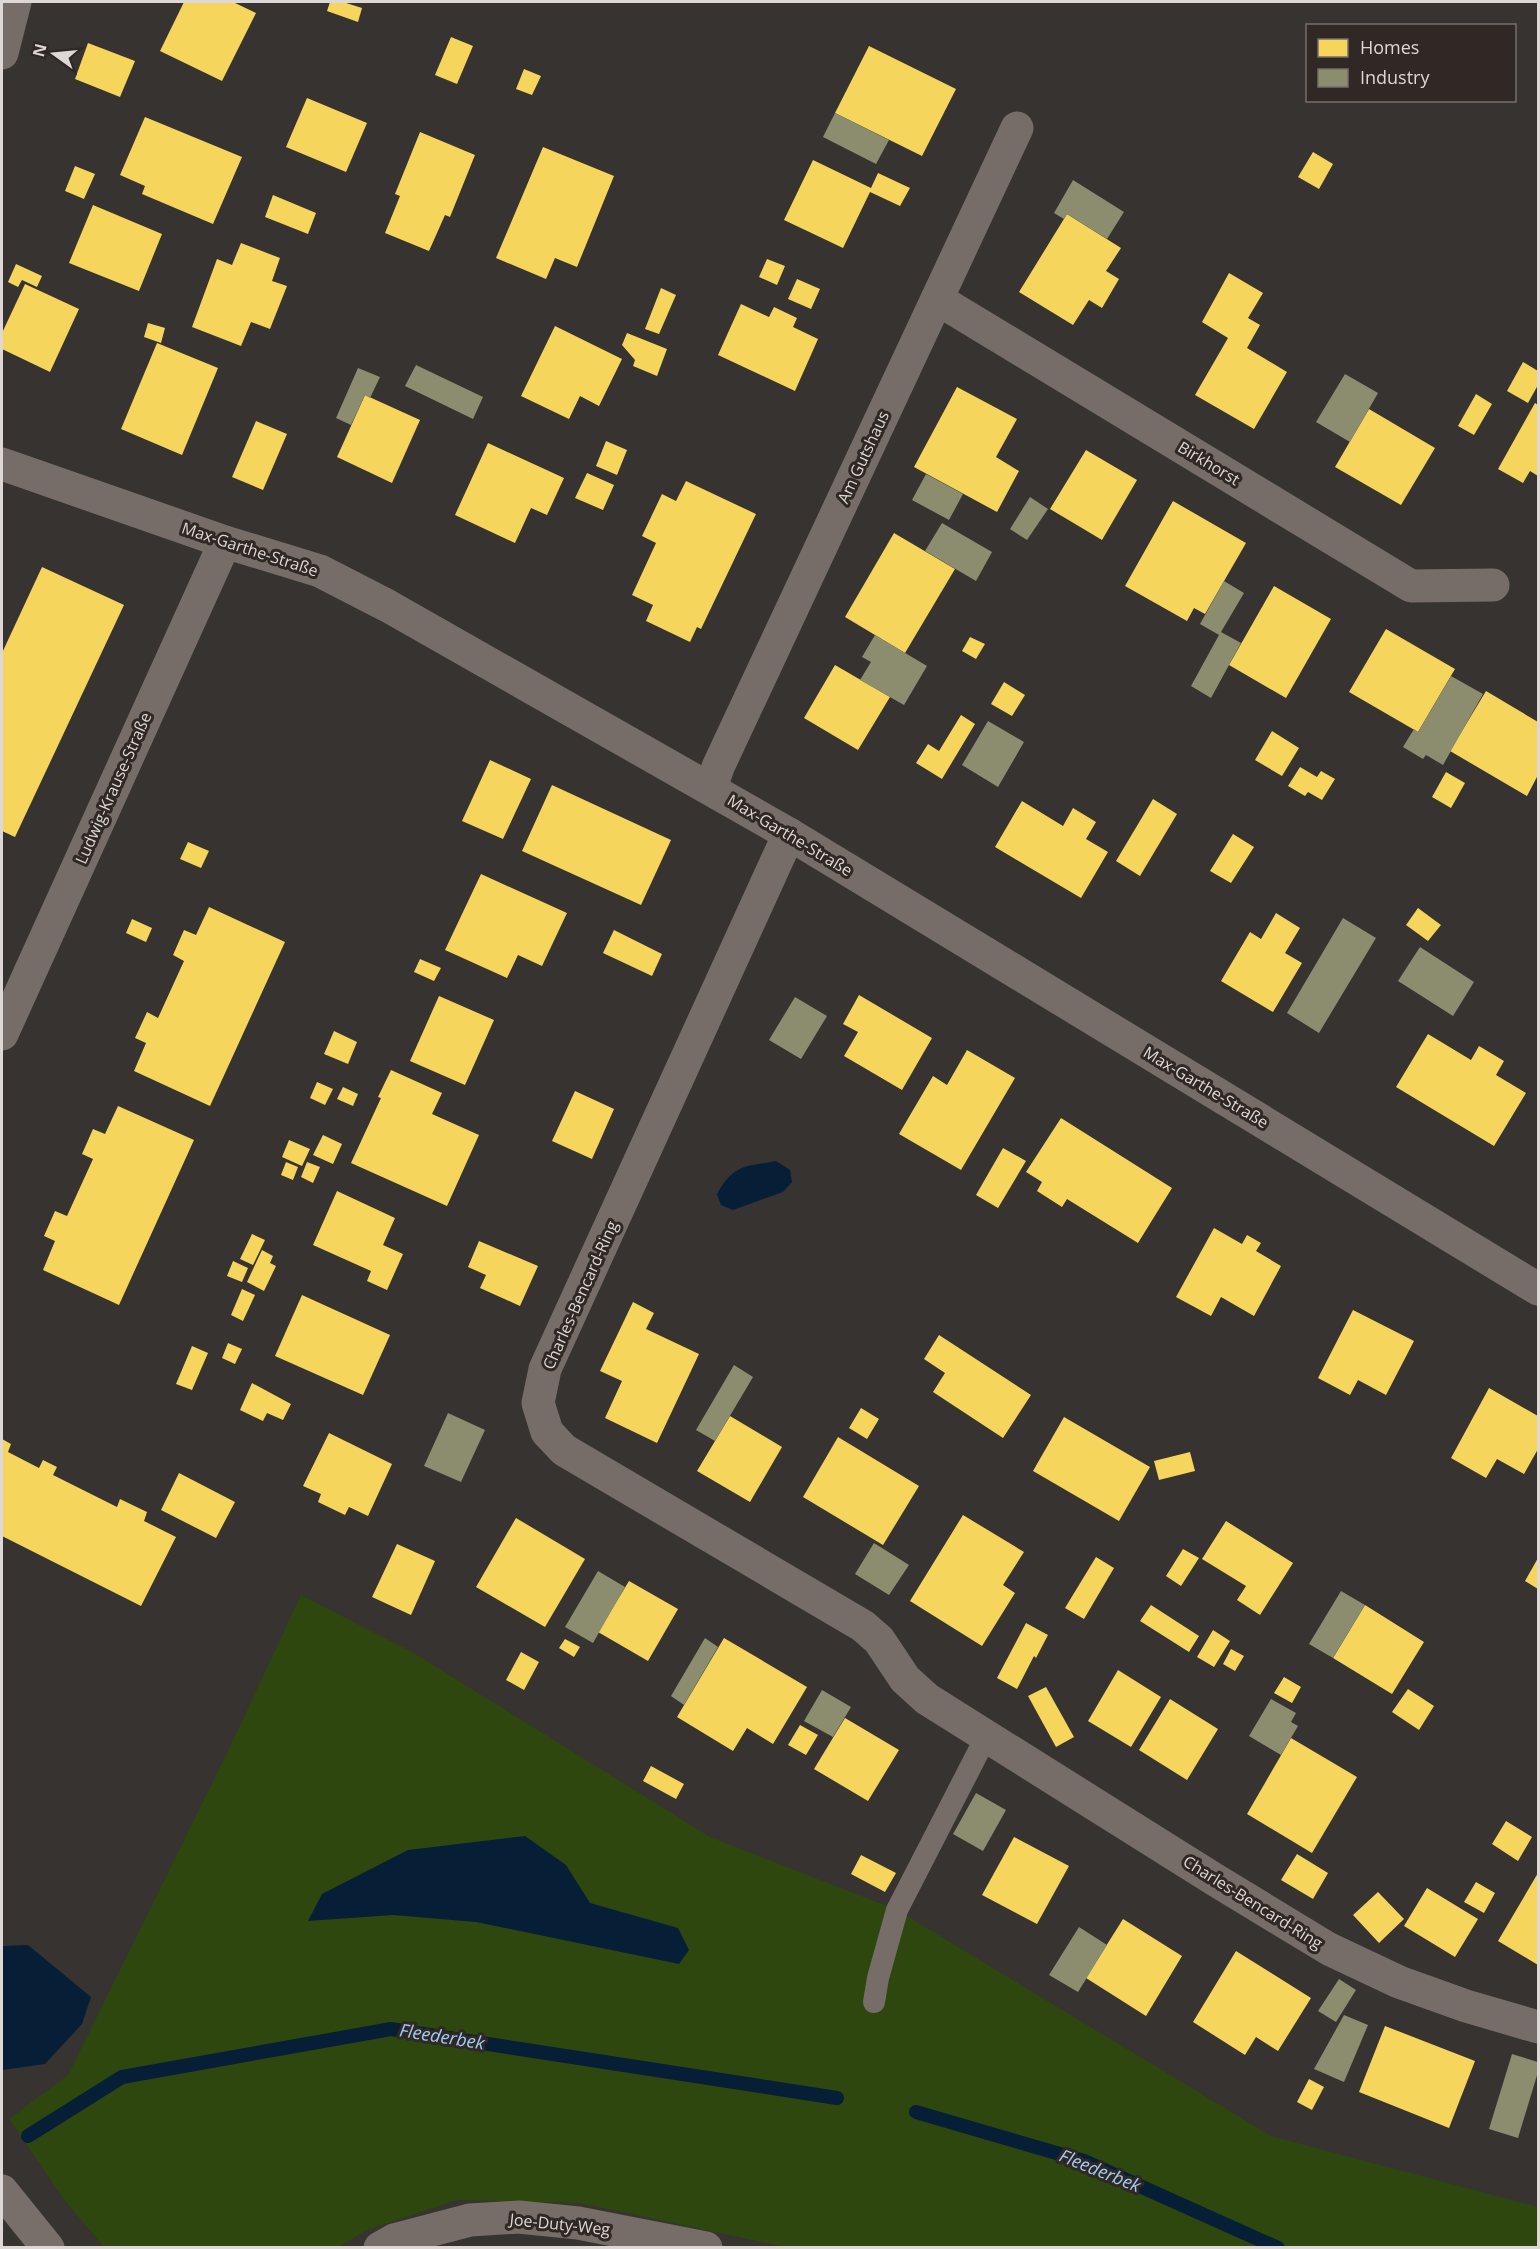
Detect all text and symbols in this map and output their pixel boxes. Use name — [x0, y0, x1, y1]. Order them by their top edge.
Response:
north arrow — [24, 24, 84, 84]
legend — [1306, 24, 1516, 102]
text: Homes — [1360, 35, 1419, 59]
text: N — [27, 41, 52, 59]
text: Industry — [1360, 65, 1430, 89]
street label: Am Gutshaus — [832, 407, 894, 507]
street label: Birkhorst — [1174, 436, 1244, 490]
street label: Max-Garthe-Straße — [179, 517, 321, 581]
street label: Ludwig-Krause-Straße — [70, 709, 156, 867]
street label: Max-Garthe-Straße — [723, 789, 857, 881]
street label: Max-Garthe-Straße — [1139, 1041, 1273, 1133]
street label: Charles-Bencard-Ring — [537, 1217, 623, 1373]
street label: Charles-Bencard-Ring — [1179, 1850, 1327, 1954]
water label: Fleederbek — [398, 2017, 488, 2055]
water label: Fleederbek — [1056, 2143, 1146, 2198]
street label: Joe-Duty-Weg — [507, 2208, 612, 2240]

